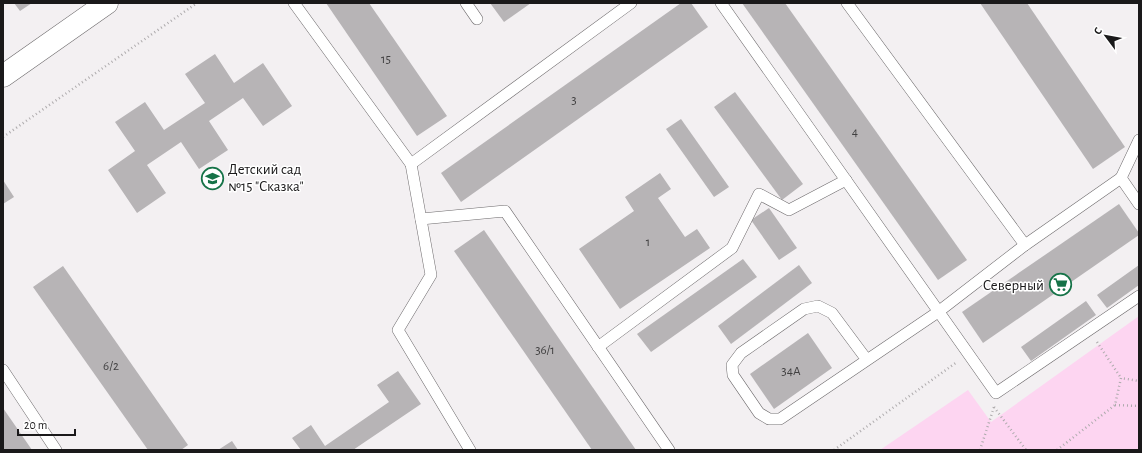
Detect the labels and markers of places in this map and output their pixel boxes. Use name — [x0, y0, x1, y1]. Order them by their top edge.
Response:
place label: Детский сад №15 "Сказка" — [228, 162, 304, 194]
school or university icon: Детский сад №15 "Сказка" — [200, 165, 226, 191]
supermarket icon: Северный — [1047, 272, 1073, 298]
place label: Северный — [983, 278, 1044, 293]

